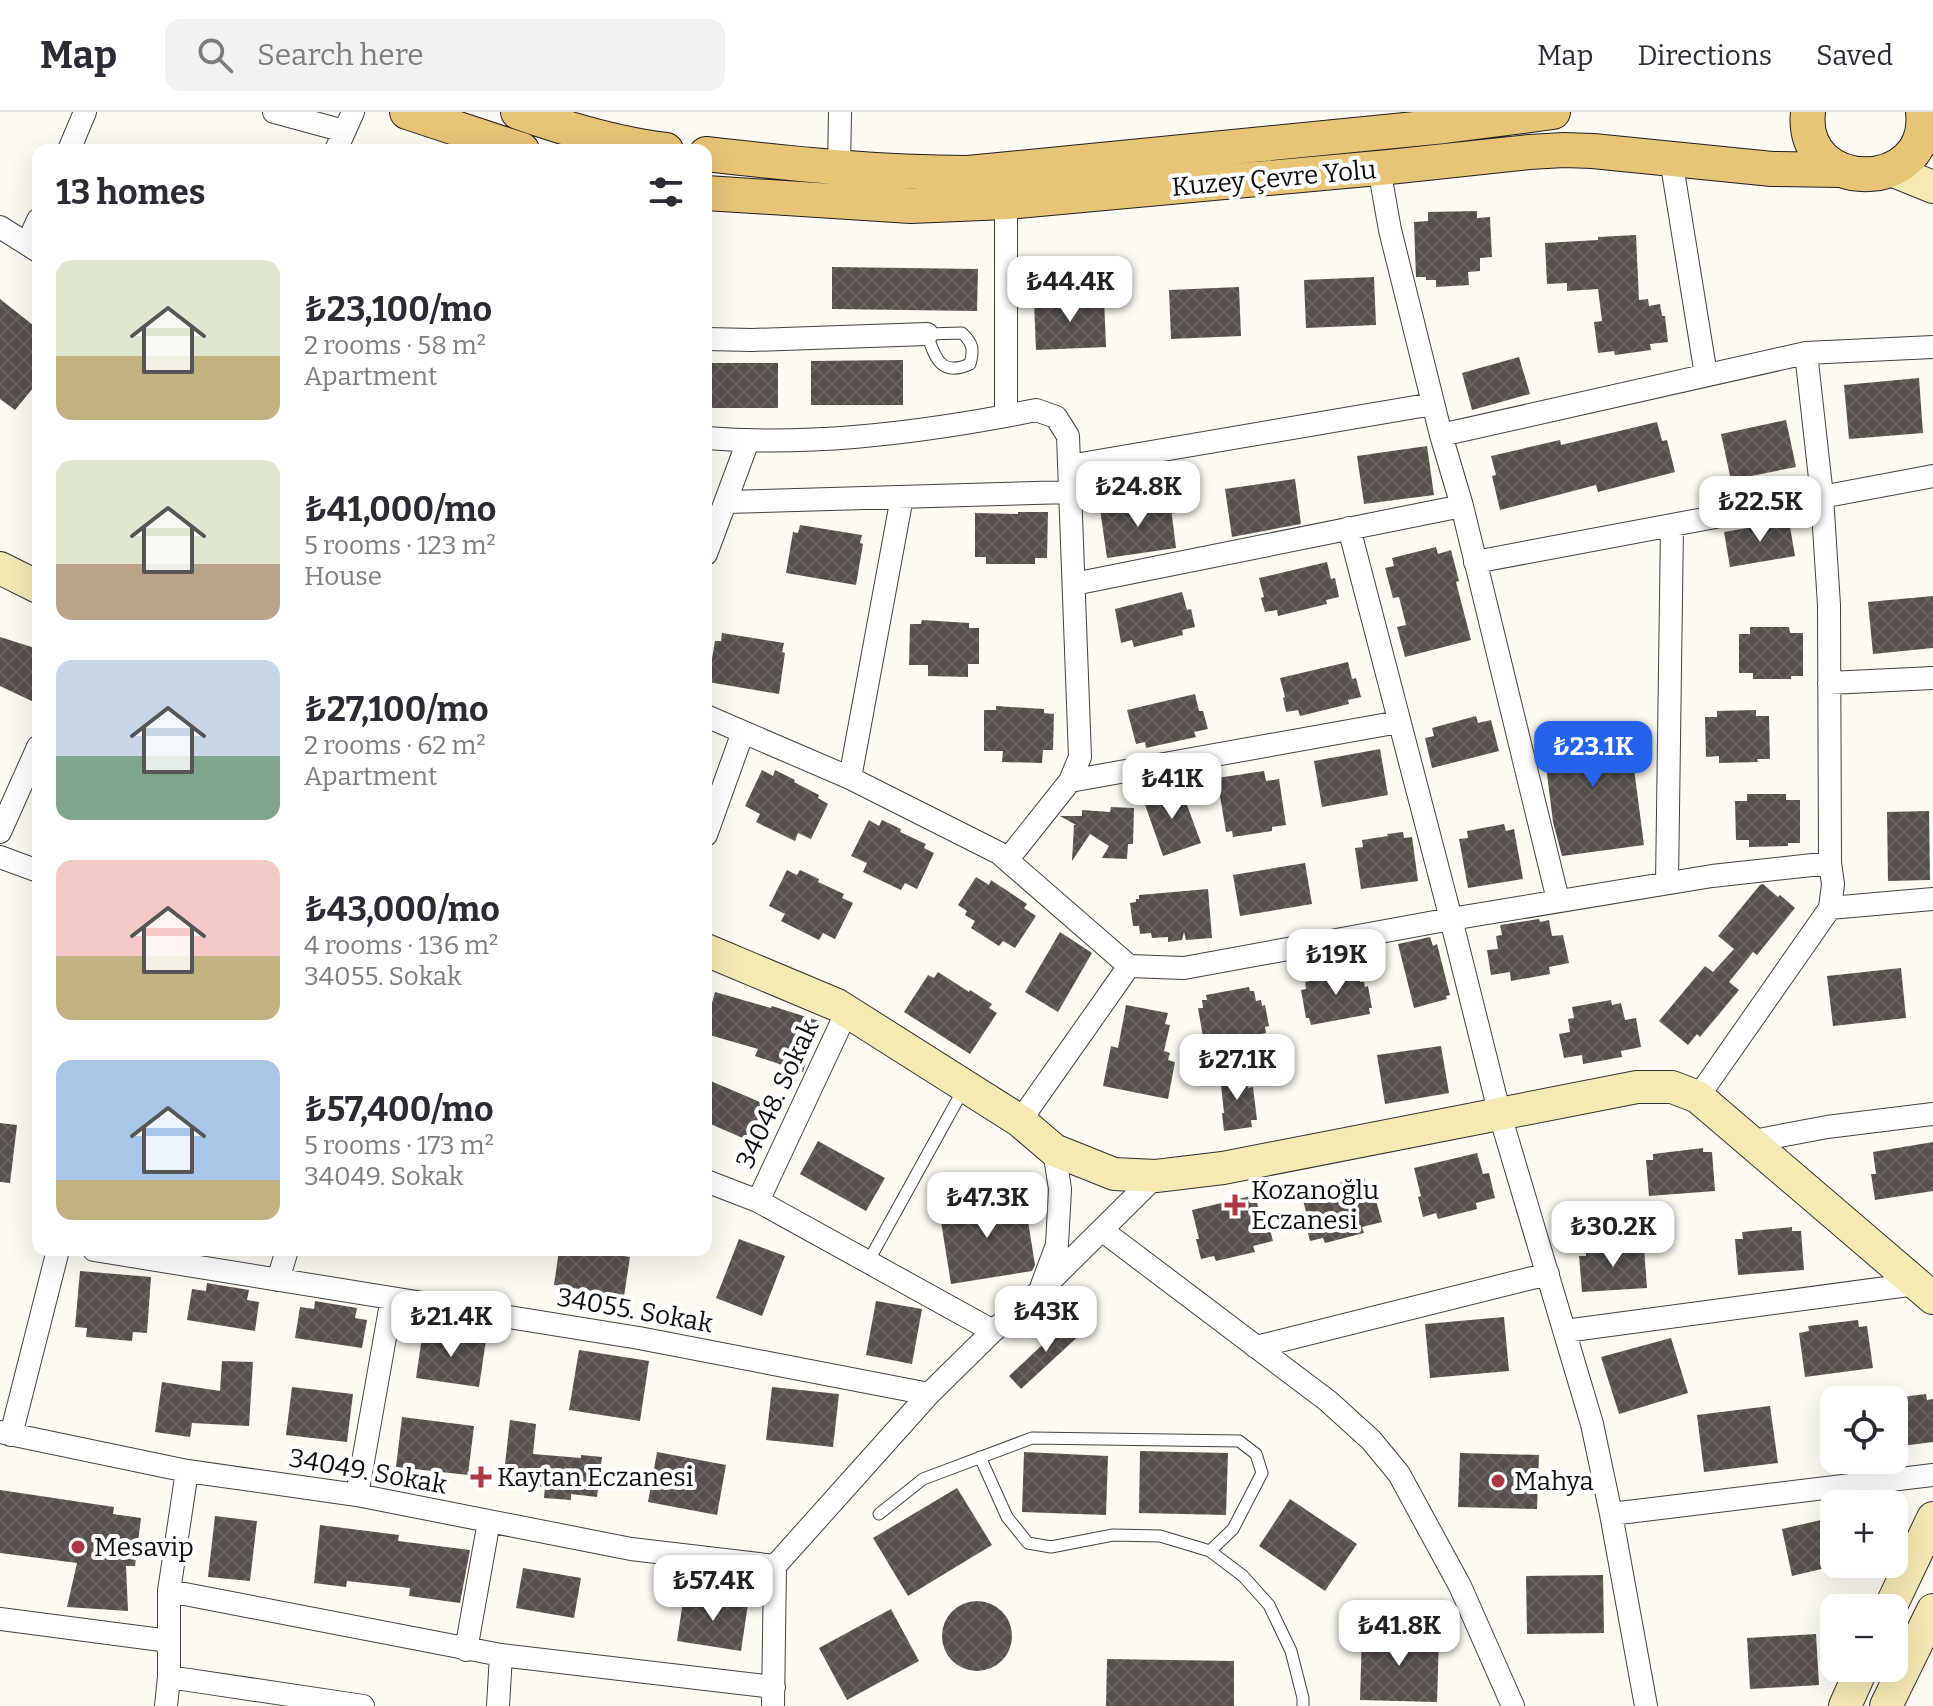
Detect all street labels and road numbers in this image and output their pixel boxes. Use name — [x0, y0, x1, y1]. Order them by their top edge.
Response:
street label: Kuzey Çevre Yolu — [1170, 154, 1378, 203]
street label: 34048. Sokak — [730, 1015, 825, 1173]
street label: 34055. Sokak — [555, 1282, 716, 1340]
street label: 34049. Sokak — [287, 1442, 449, 1501]

